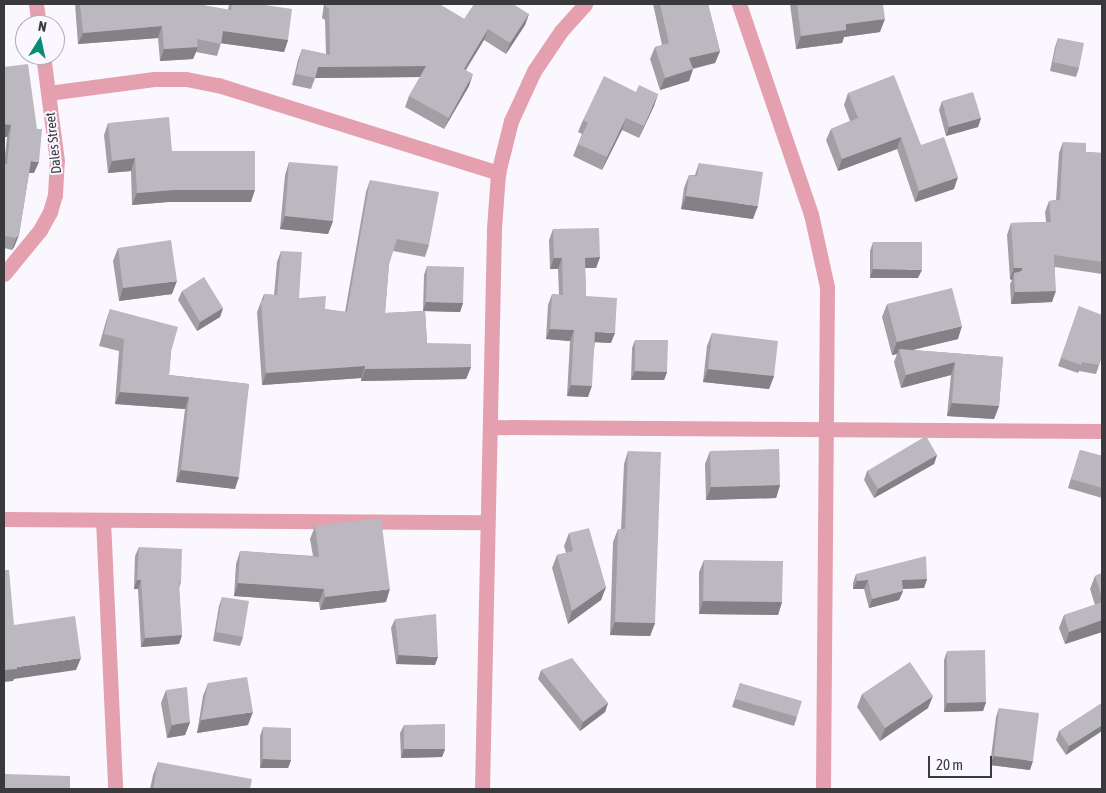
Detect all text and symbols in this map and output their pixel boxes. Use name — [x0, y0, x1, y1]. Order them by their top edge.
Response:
north arrow — [15, 15, 65, 65]
text: N — [37, 18, 48, 35]
street label: Dales Street — [41, 111, 65, 175]
scale bar — [931, 746, 995, 778]
text: 20 m — [936, 756, 963, 773]

